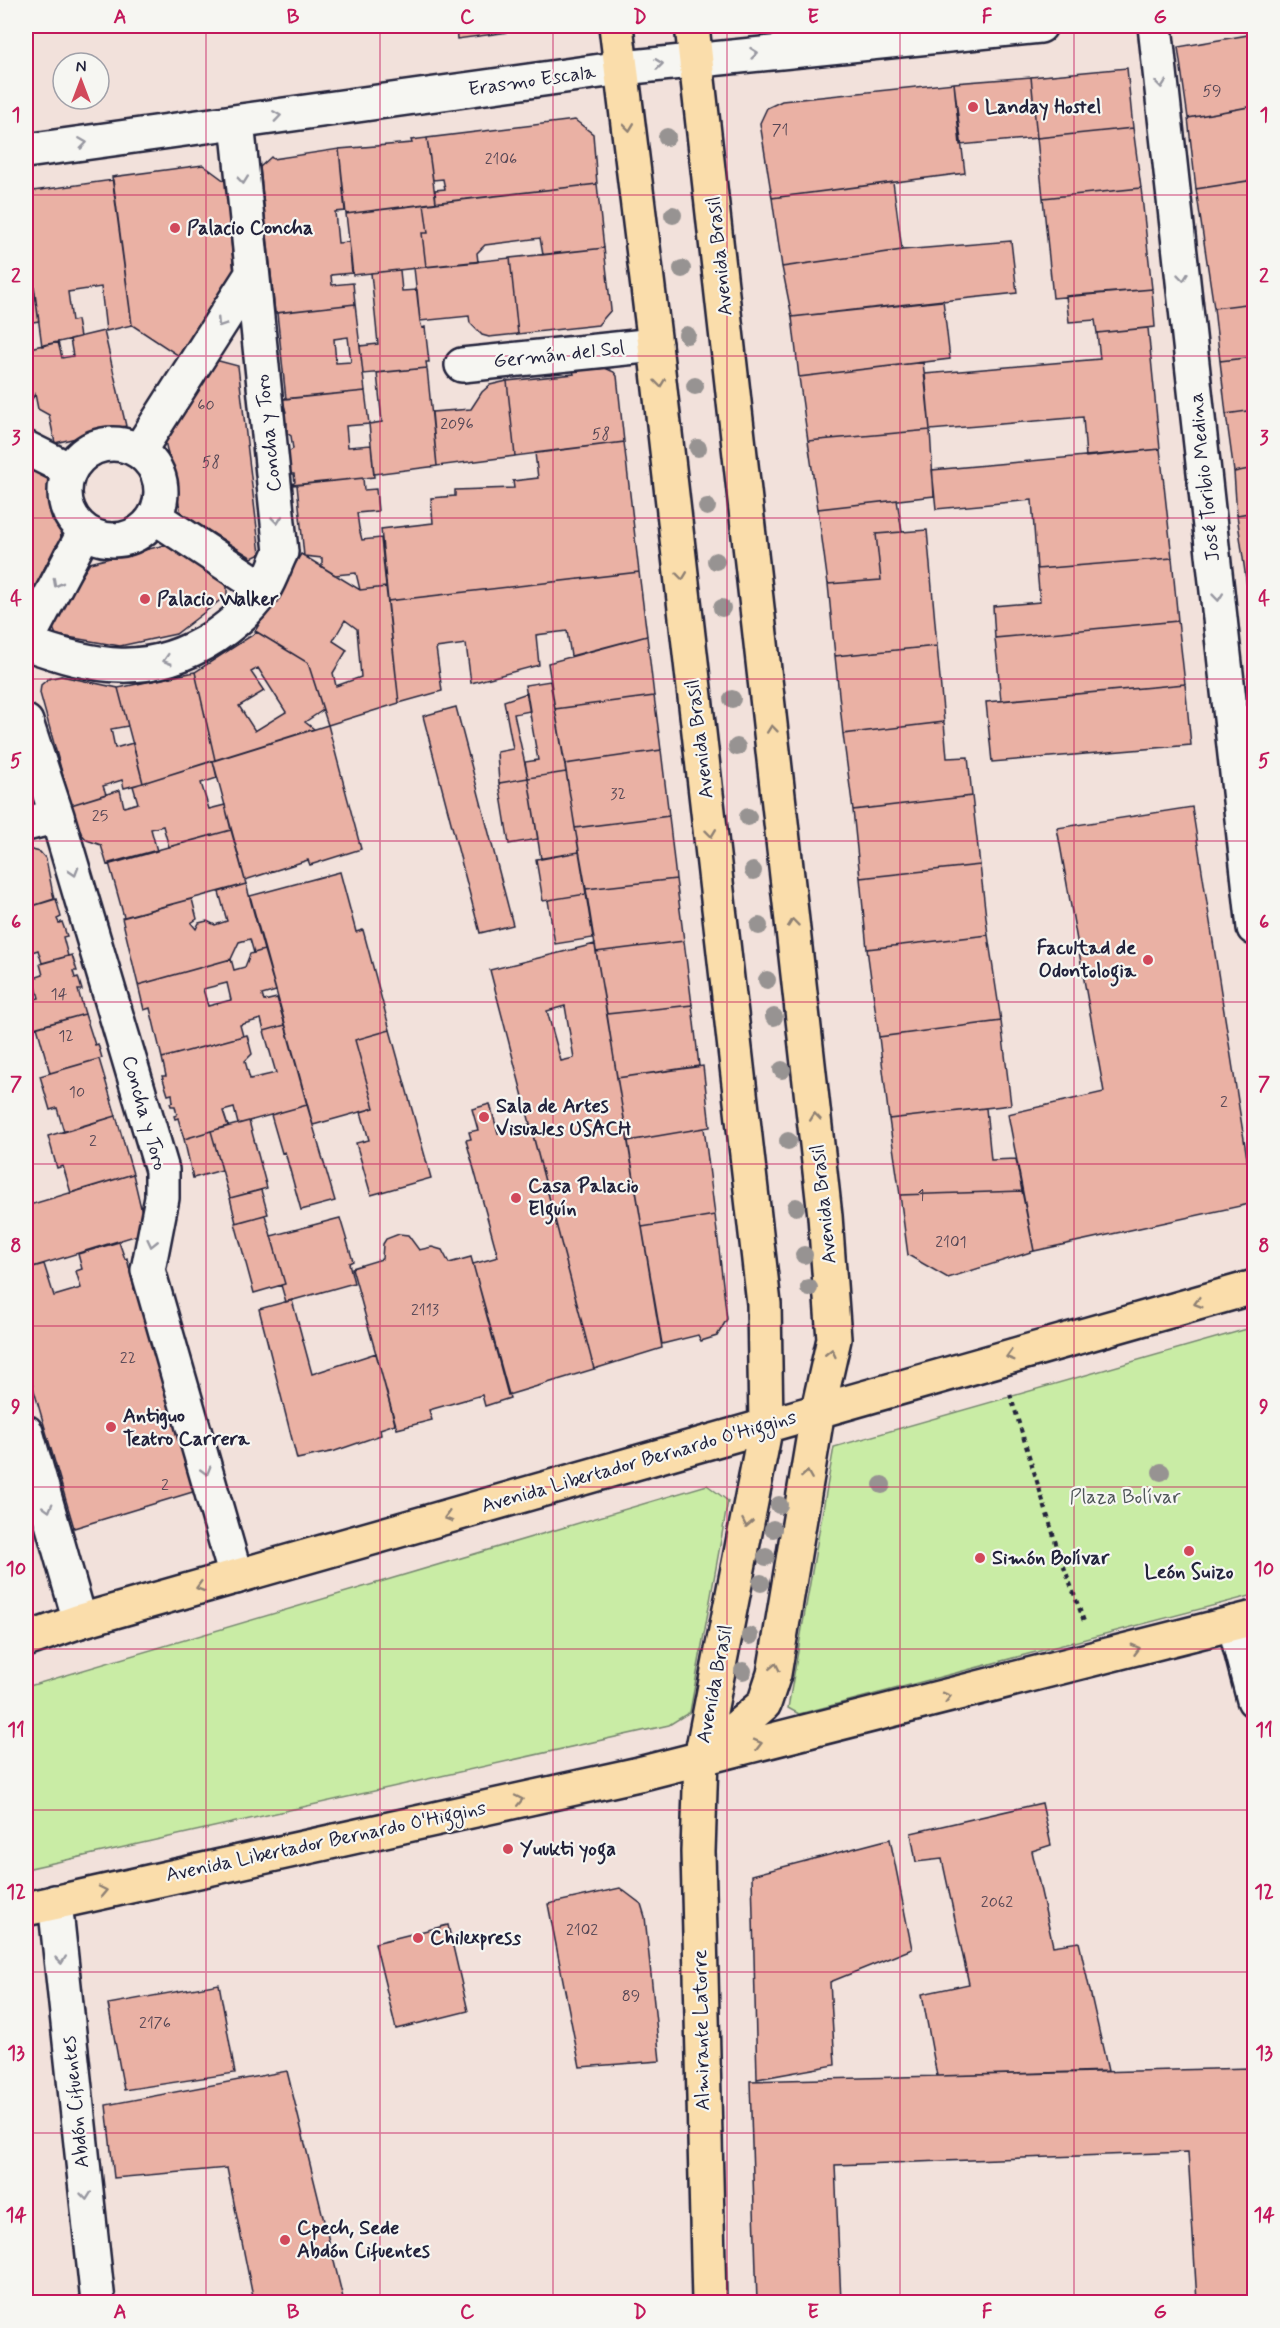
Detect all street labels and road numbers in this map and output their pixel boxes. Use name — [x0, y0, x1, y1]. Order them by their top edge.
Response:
street label: Erasmo Escala — [466, 59, 598, 103]
street label: Avenida Brasil — [700, 195, 740, 317]
street label: Germán del Sol — [492, 335, 626, 375]
street label: Concha y Toro — [249, 373, 289, 493]
street label: José Toribio Medina — [1183, 391, 1227, 563]
street label: Avenida Brasil — [679, 678, 721, 800]
street label: Concha y Toro — [115, 1053, 173, 1174]
street label: Avenida Brasil — [804, 1143, 844, 1265]
street label: Avenida Libertador Bernardo O'Higgins — [478, 1404, 800, 1522]
street label: Avenida Brasil — [690, 1622, 740, 1746]
street label: Avenida Libertador Bernardo O'Higgins — [163, 1795, 489, 1891]
street label: Almirante Latorre — [687, 1949, 717, 2111]
street label: Abdón Cifuentes — [56, 2034, 96, 2170]

